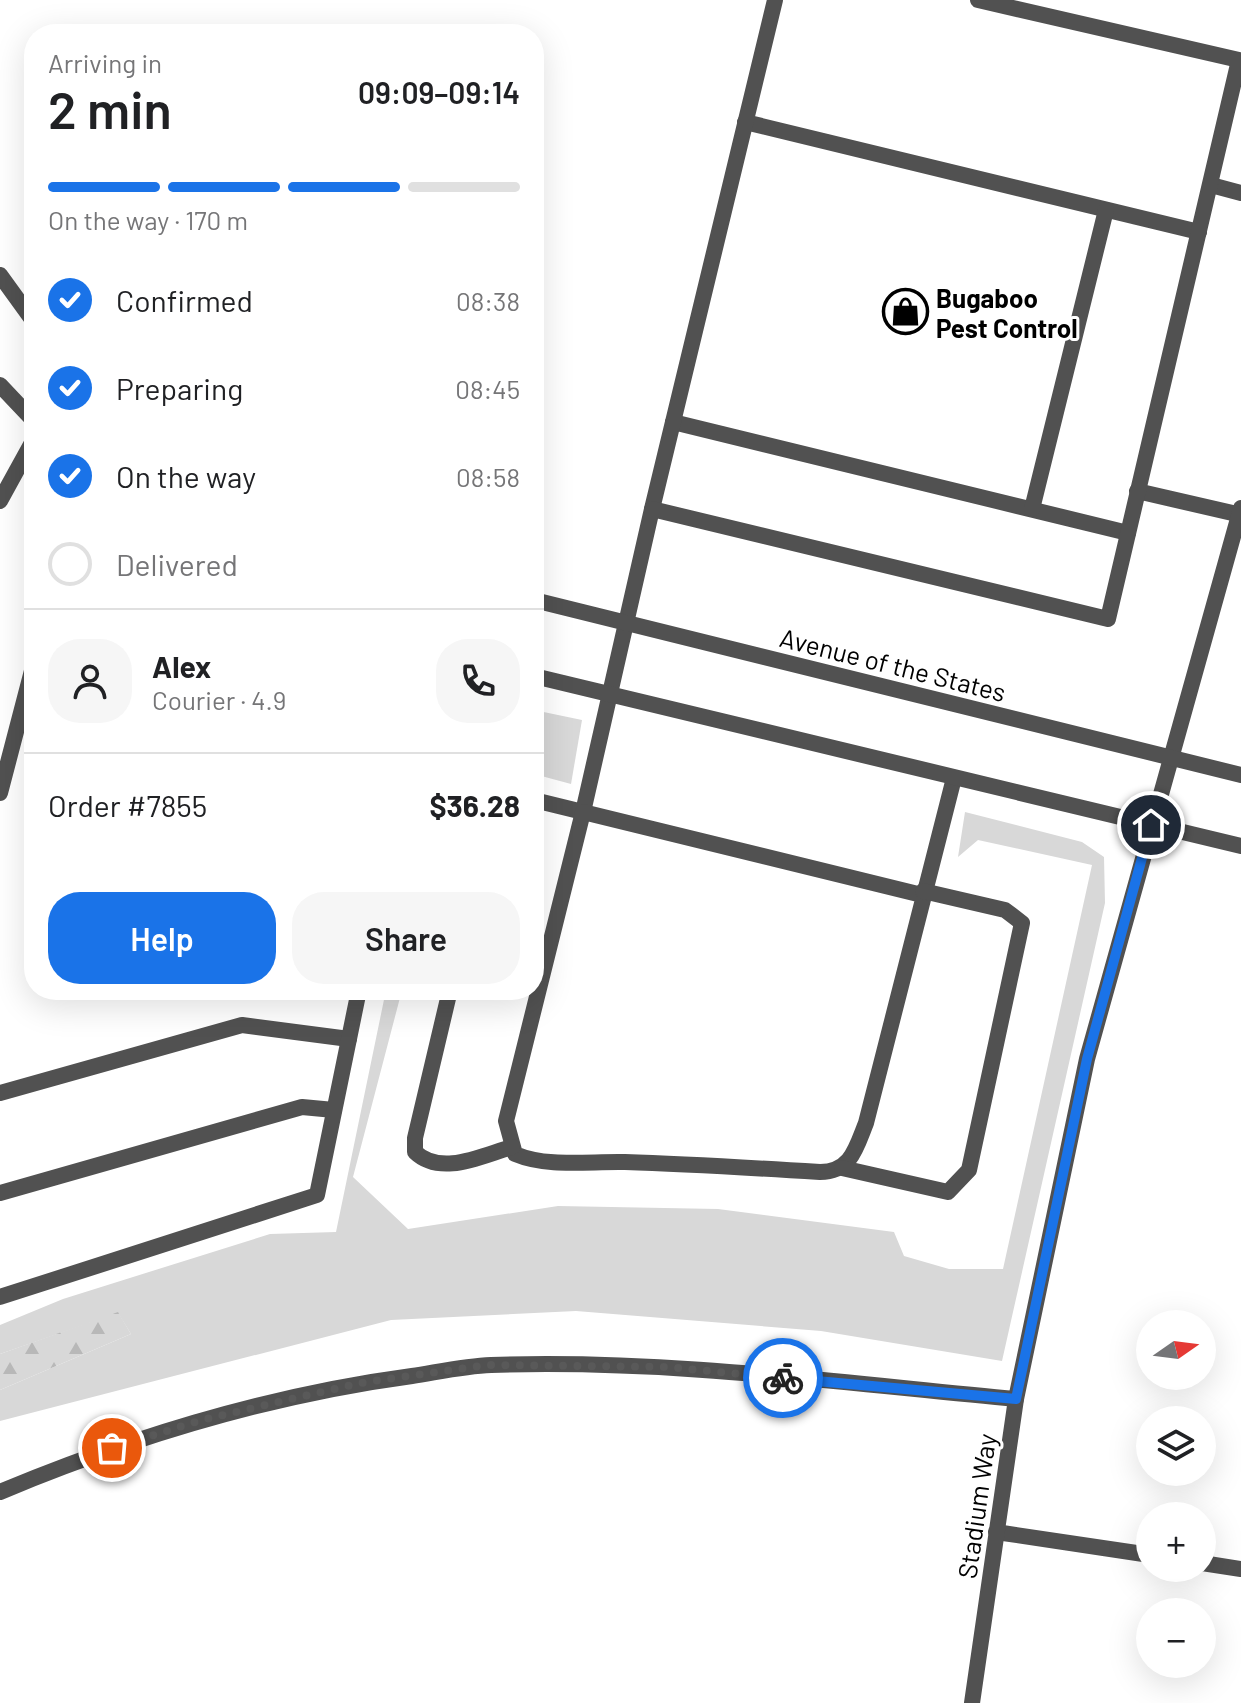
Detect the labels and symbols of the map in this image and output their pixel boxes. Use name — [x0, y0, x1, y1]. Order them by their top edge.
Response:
place label: Bugaboo Pest Control — [936, 282, 1078, 343]
shop icon: Bugaboo Pest Control — [881, 288, 929, 336]
street label: Avenue of the States — [777, 621, 1009, 707]
pin — [1117, 791, 1185, 859]
north arrow — [1136, 1310, 1216, 1390]
courier — [743, 1338, 823, 1418]
pin — [78, 1414, 146, 1482]
street label: Stadium Way — [950, 1431, 1002, 1581]

